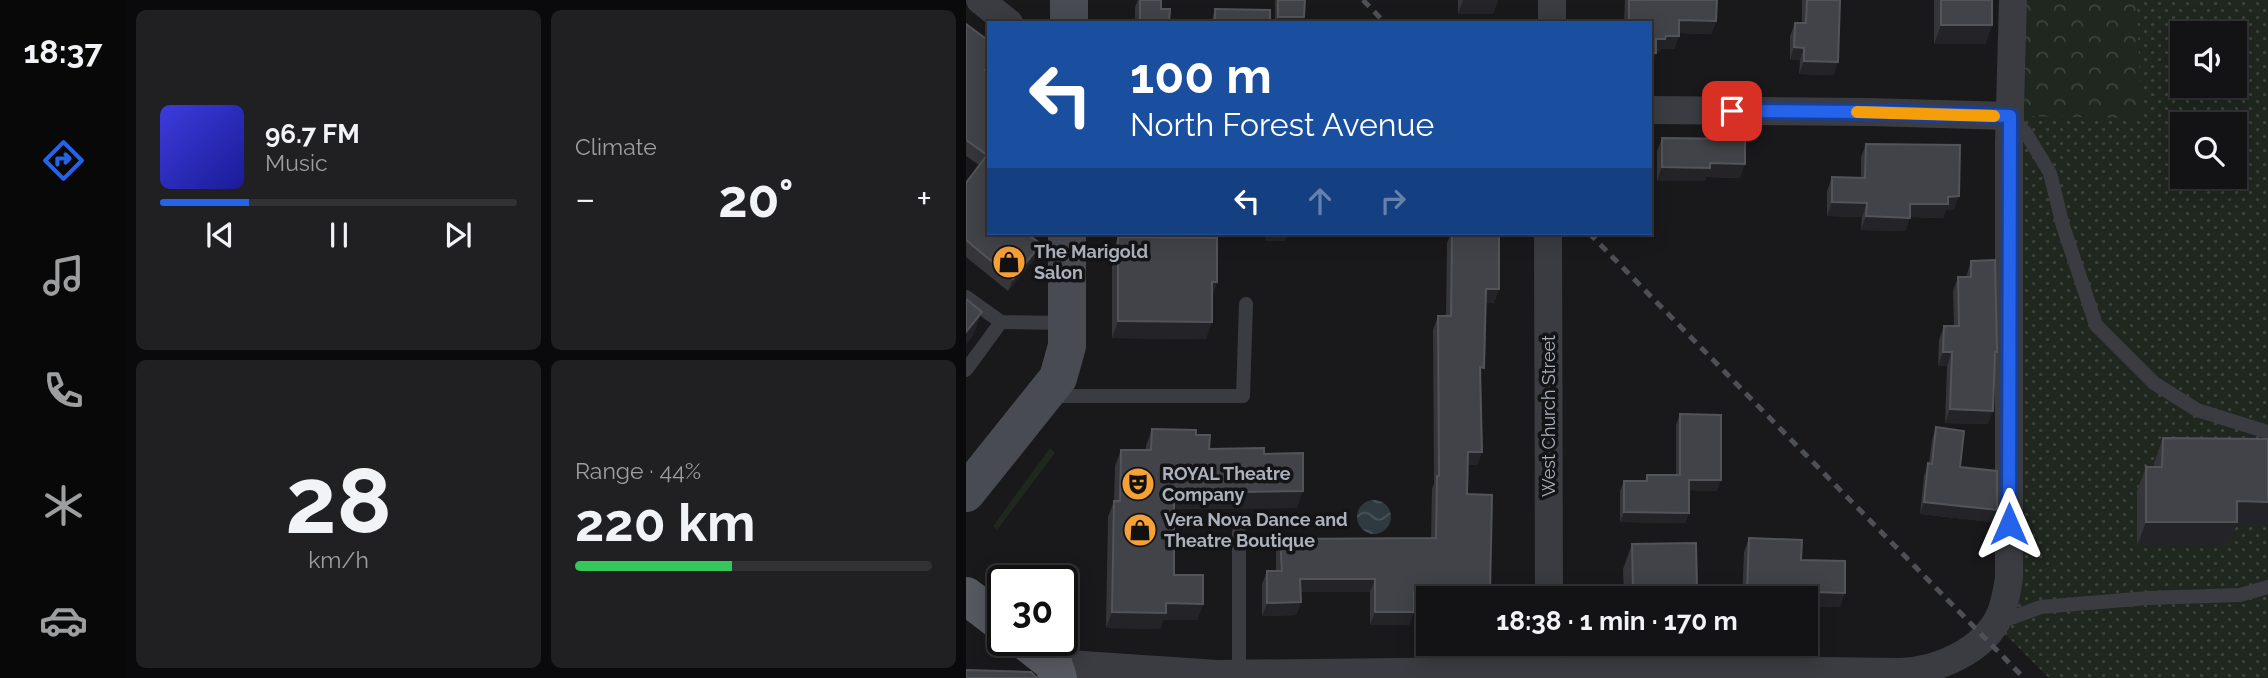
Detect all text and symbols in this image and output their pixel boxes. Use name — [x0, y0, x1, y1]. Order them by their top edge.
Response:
map controls — [2170, 21, 2247, 189]
button: sound — [2170, 21, 2247, 98]
text: 18:37 — [24, 33, 102, 70]
text: 100 m — [1130, 47, 1272, 104]
icon: left — [1015, 49, 1106, 140]
pin — [1702, 81, 1762, 141]
icon: arrive — [1713, 92, 1751, 130]
text: North Forest Avenue — [1130, 106, 1434, 143]
button: search — [2170, 112, 2247, 189]
text: 96.7 FM — [265, 119, 360, 149]
text: Climate — [575, 133, 657, 160]
icon: directions — [39, 136, 88, 185]
text: Music — [265, 149, 328, 176]
text: 20° — [718, 168, 794, 229]
text: − — [575, 176, 595, 221]
text: + — [916, 176, 932, 221]
icon: left — [1228, 182, 1266, 220]
icon: ahead — [1301, 182, 1339, 220]
icon: right — [1374, 182, 1412, 220]
icon: previous — [201, 216, 239, 254]
icon: pause — [320, 216, 358, 254]
icon: next — [439, 216, 477, 254]
place label: The Marigold Salon — [1034, 241, 1148, 283]
shop icon: The Marigold Salon — [990, 243, 1028, 281]
icon: music — [39, 251, 88, 300]
street label: West Church Street — [1538, 335, 1559, 497]
icon: phone — [39, 366, 88, 415]
text: 28 — [285, 447, 392, 554]
text: Range · 44% — [575, 457, 701, 484]
place label: ROYAL Theatre Company — [1162, 463, 1291, 505]
theatre icon: ROYAL Theatre Company — [1119, 465, 1157, 503]
icon: climate — [39, 481, 88, 530]
position arrow — [1972, 487, 2046, 561]
text: 220 km — [575, 492, 756, 553]
place label: Vera Nova Dance and Theatre Boutique — [1164, 509, 1348, 551]
shop icon: Vera Nova Dance and Theatre Boutique — [1121, 511, 1159, 549]
text: km/h — [308, 546, 369, 573]
speed limit sign: 30 — [987, 565, 1078, 656]
icon: car — [39, 596, 88, 645]
text: 18:38 · 1 min · 170 m — [1496, 606, 1738, 636]

